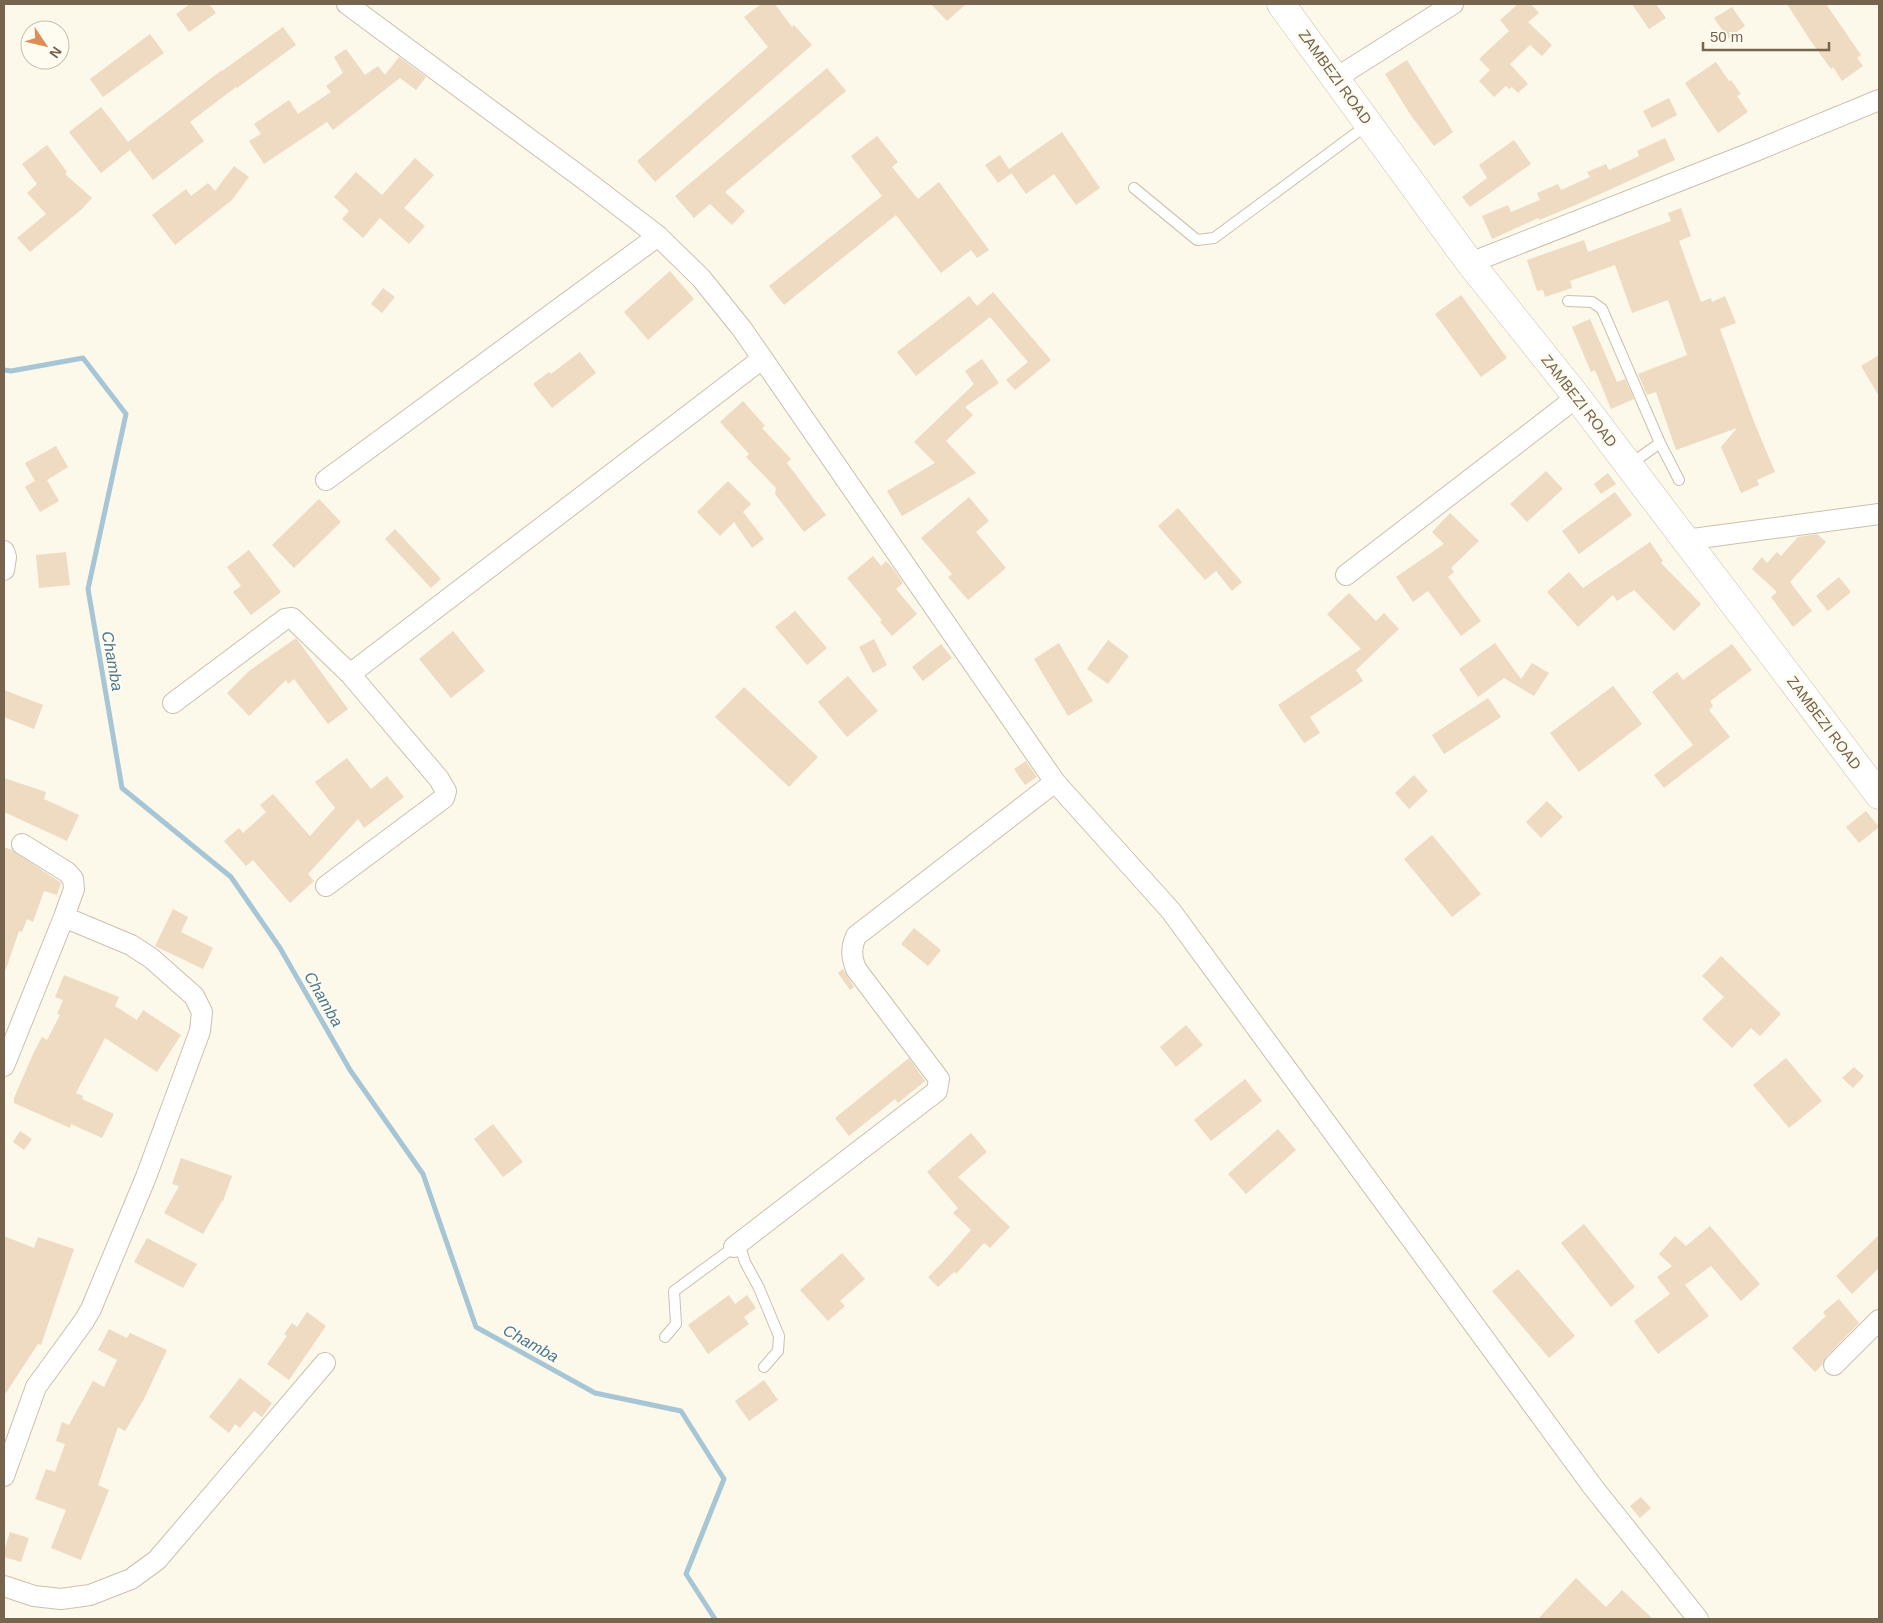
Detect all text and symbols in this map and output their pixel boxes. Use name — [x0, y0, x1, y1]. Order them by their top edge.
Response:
north arrow — [20, 20, 70, 70]
scale bar — [1703, 20, 1829, 52]
street label: ZAMBEZI ROAD — [1295, 26, 1375, 127]
text: 50 m — [1710, 28, 1743, 45]
text: N — [46, 44, 65, 61]
street label: ZAMBEZI ROAD — [1538, 351, 1621, 450]
water label: Chamba — [99, 630, 126, 692]
street label: ZAMBEZI ROAD — [1784, 673, 1865, 773]
water label: Chamba — [301, 969, 346, 1030]
water label: Chamba — [500, 1321, 561, 1366]

